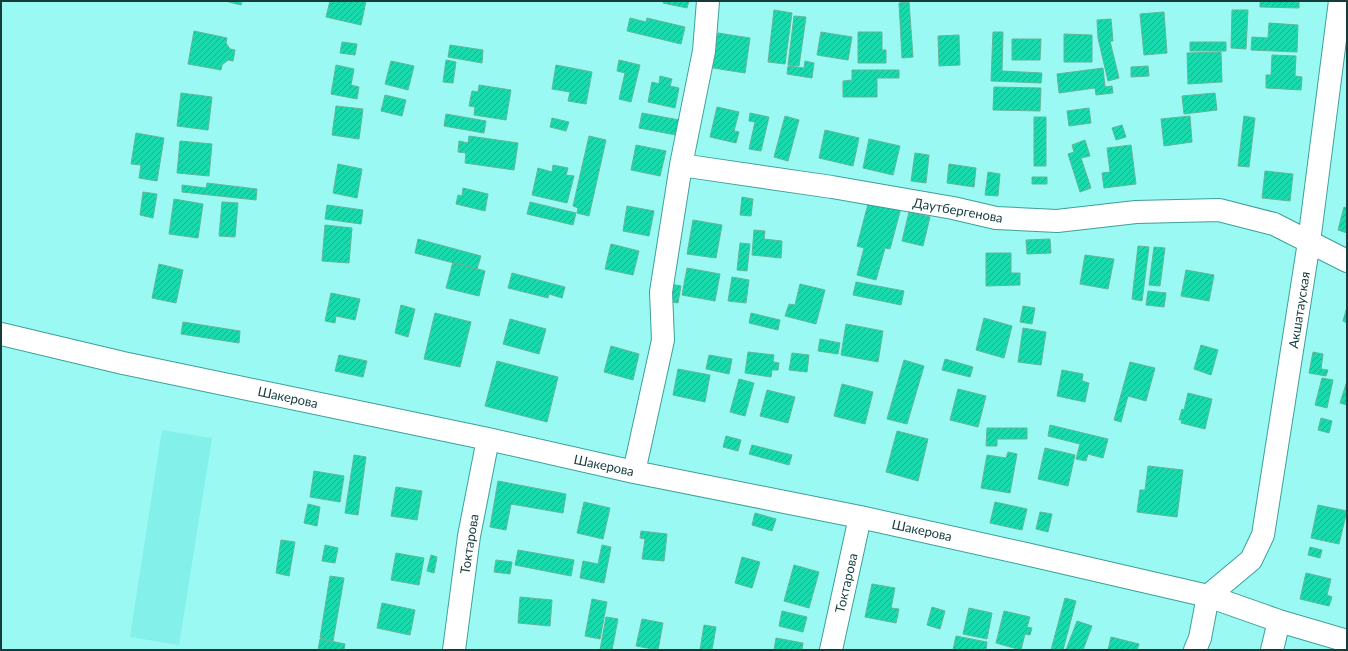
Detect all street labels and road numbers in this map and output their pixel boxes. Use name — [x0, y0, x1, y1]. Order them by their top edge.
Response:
street label: Даутбергенова — [912, 194, 1004, 226]
street label: Акшатауская — [1285, 270, 1313, 350]
street label: Шакерова — [256, 383, 320, 411]
street label: Шакерова — [572, 451, 636, 479]
street label: Токтарова — [456, 513, 482, 575]
street label: Шакерова — [890, 516, 954, 544]
street label: Токтарова — [831, 552, 861, 614]

